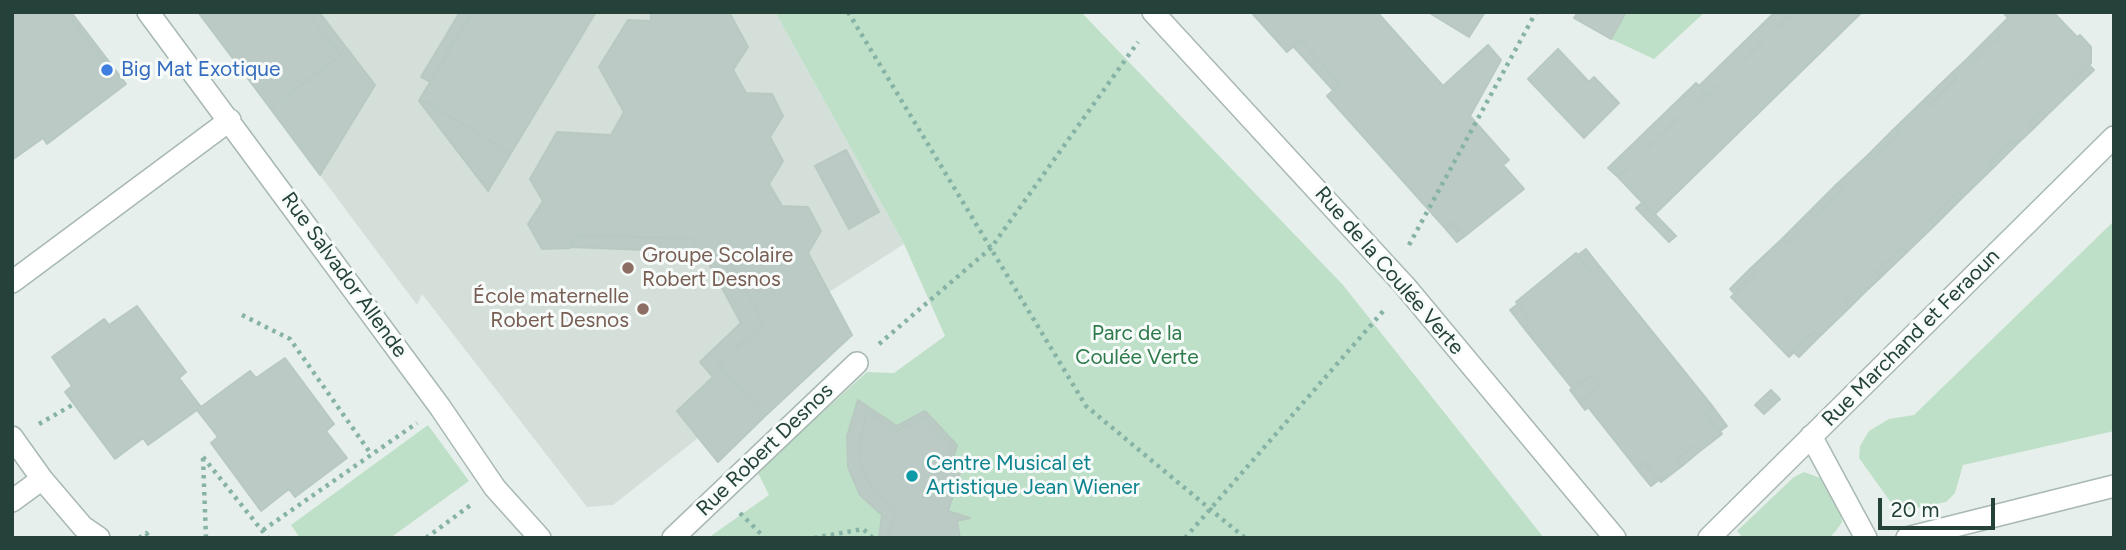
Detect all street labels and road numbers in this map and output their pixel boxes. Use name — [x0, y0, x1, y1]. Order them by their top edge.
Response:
street label: Rue de la Coulée Verte — [1309, 182, 1469, 360]
street label: Rue Salvador Allende — [276, 187, 412, 363]
street label: Rue Marchand et Feraoun — [1817, 244, 2005, 432]
street label: Rue Robert Desnos — [691, 378, 839, 522]

